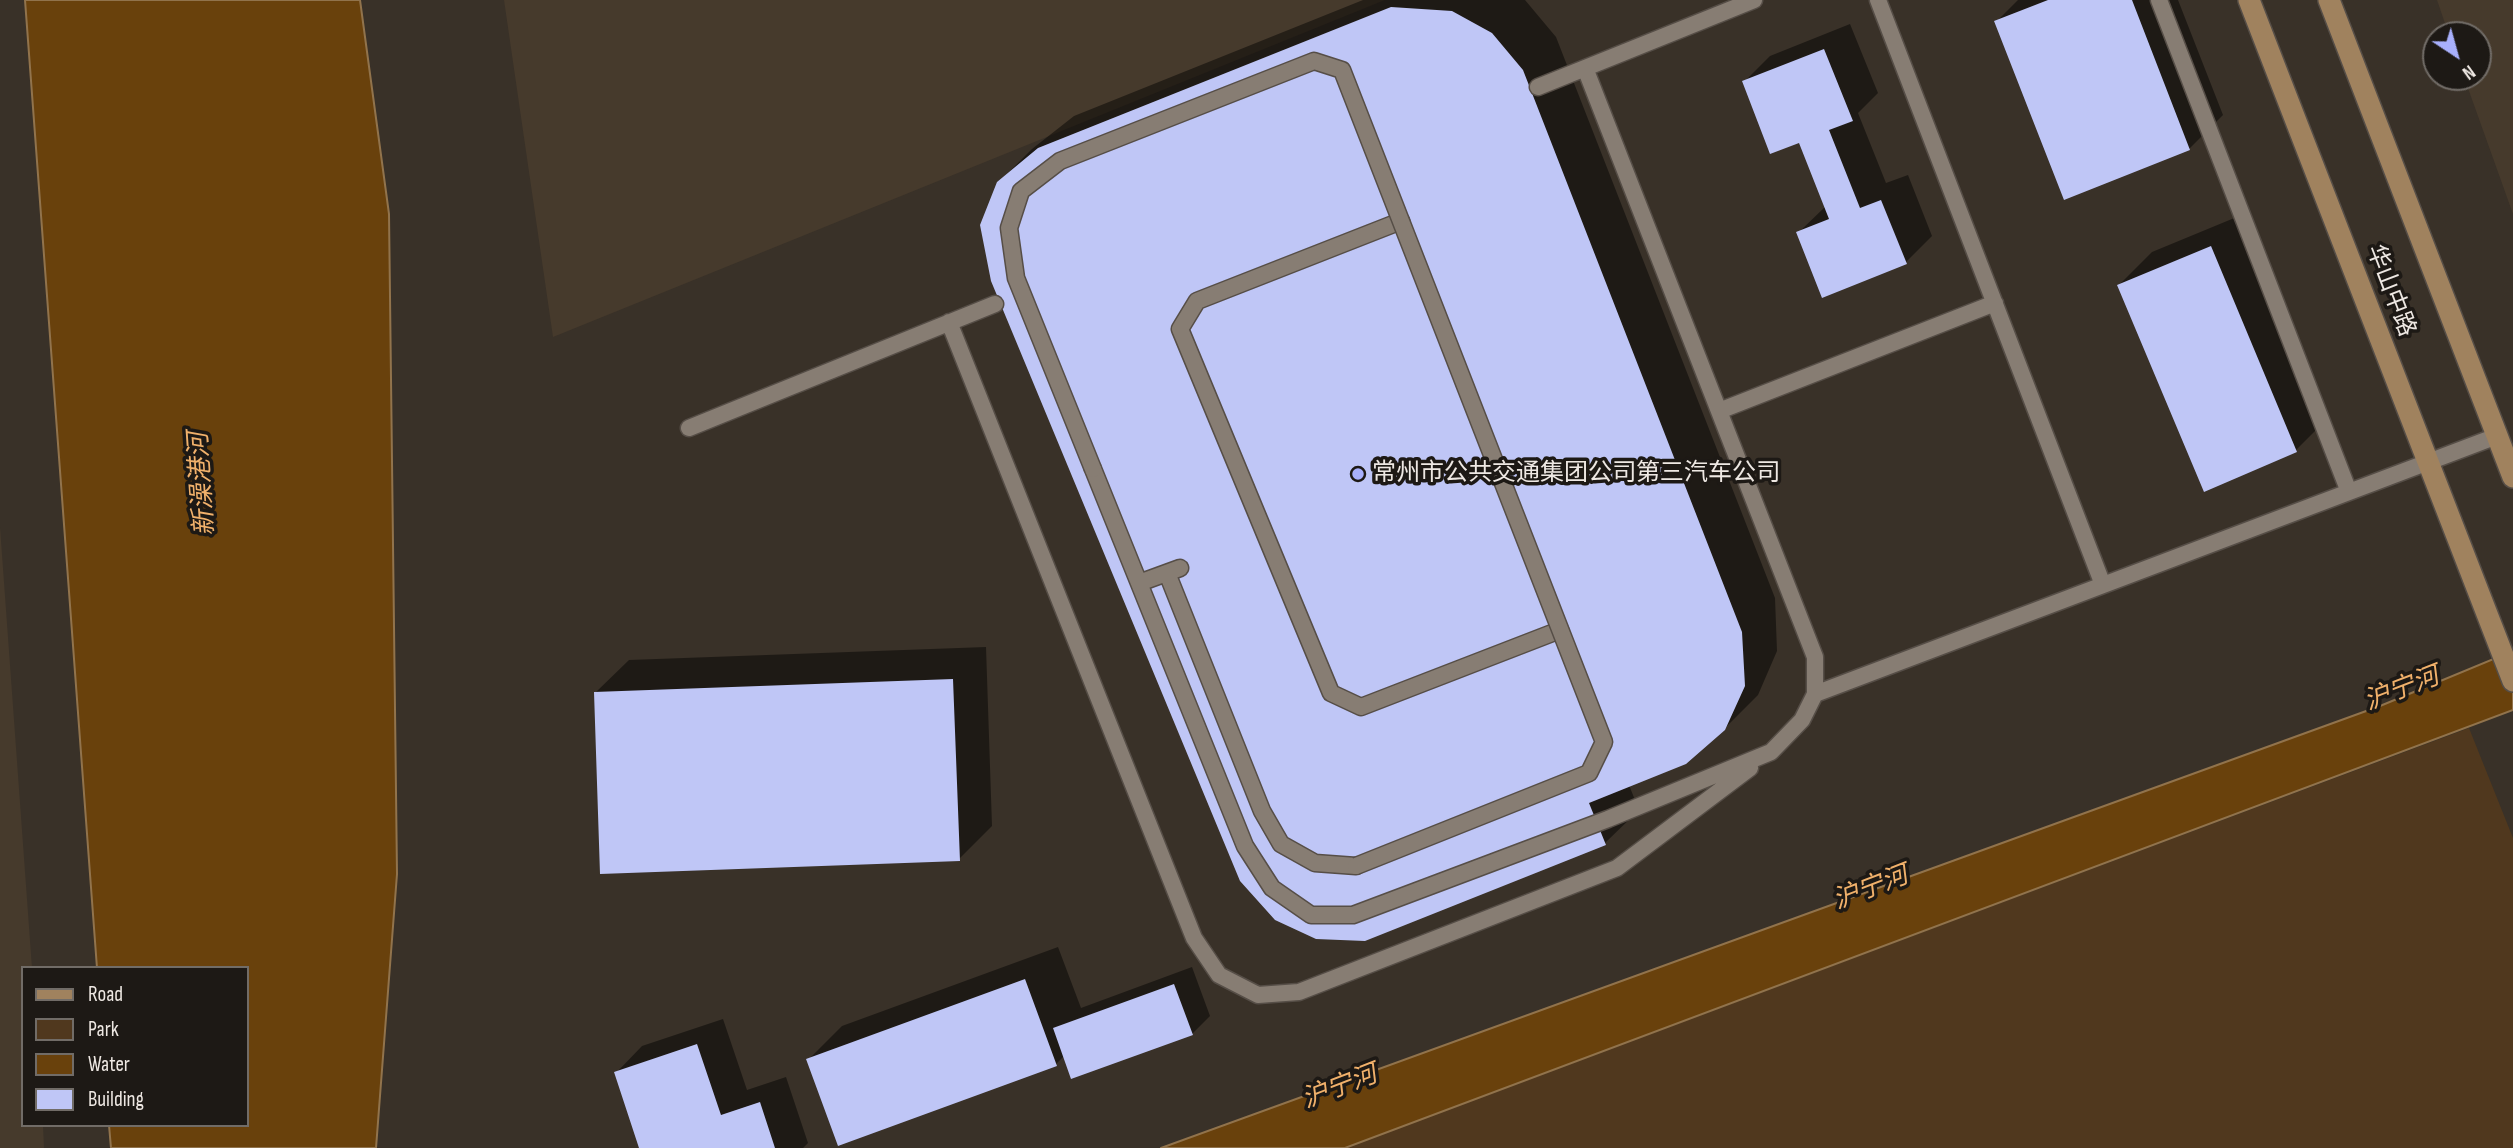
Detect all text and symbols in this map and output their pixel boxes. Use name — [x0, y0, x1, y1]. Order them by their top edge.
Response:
north arrow — [2422, 21, 2492, 91]
text: N — [2458, 59, 2479, 84]
street label: 华山中路 — [2359, 241, 2421, 341]
water label: 新澡港河 — [184, 431, 222, 537]
place label: 常州市公共交通集团公司第三汽车公司 — [1372, 460, 1780, 488]
marker: 常州市公共交通集团公司第三汽车公司 — [1350, 466, 1366, 482]
water label: 沪宁河 — [2360, 661, 2444, 719]
water label: 沪宁河 — [1829, 860, 1913, 918]
legend — [21, 966, 248, 1127]
text: Road — [88, 982, 123, 1007]
text: Park — [88, 1017, 119, 1042]
text: Water — [88, 1052, 130, 1077]
water label: 沪宁河 — [1298, 1059, 1382, 1117]
text: Building — [88, 1087, 144, 1112]

